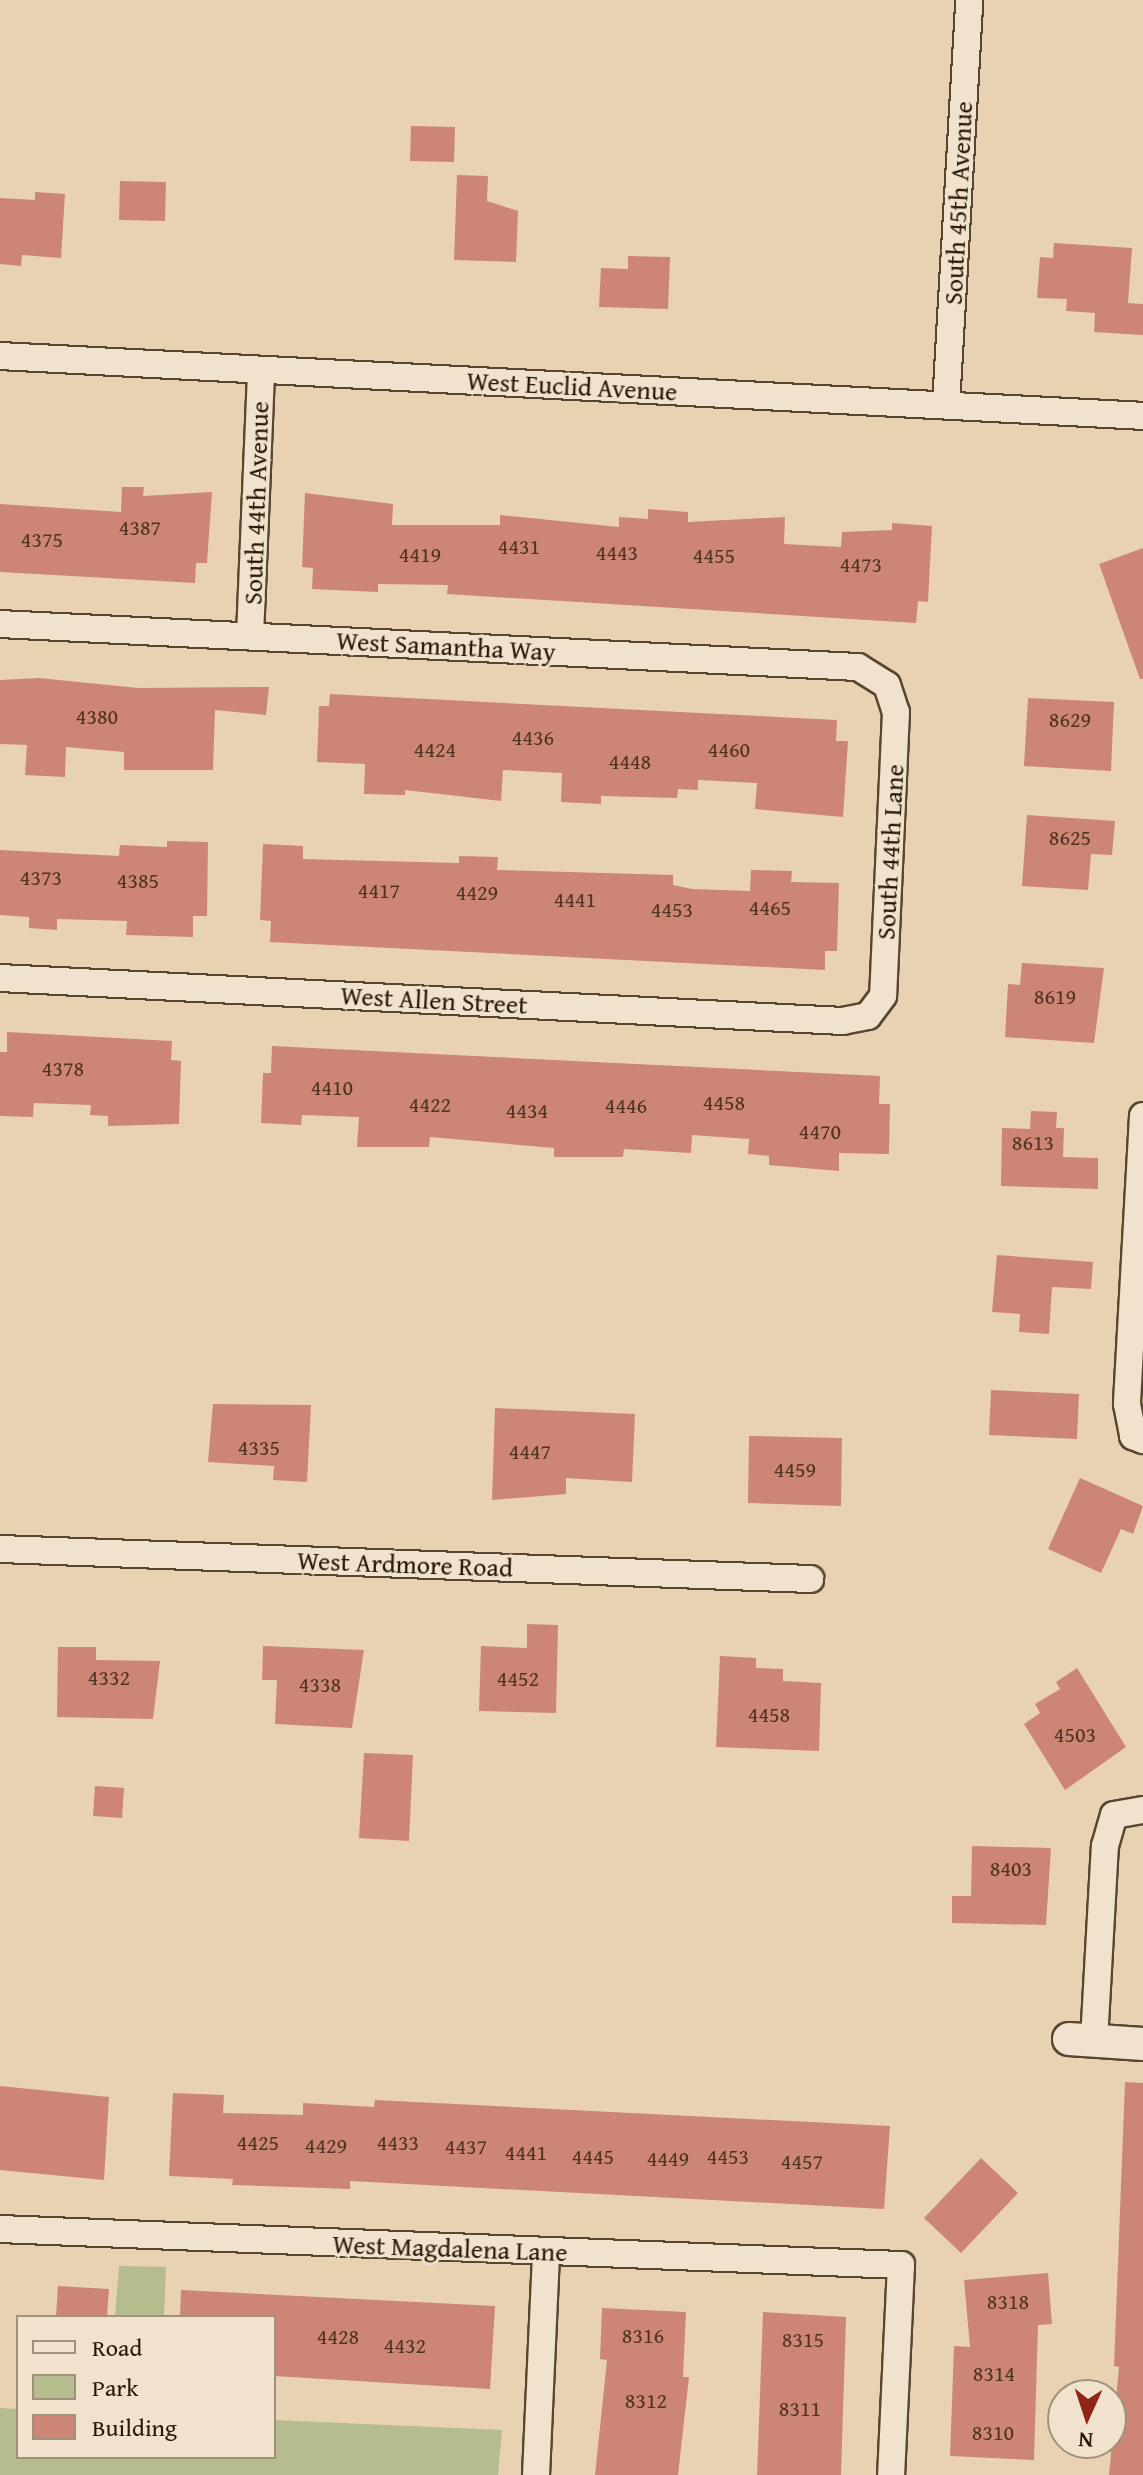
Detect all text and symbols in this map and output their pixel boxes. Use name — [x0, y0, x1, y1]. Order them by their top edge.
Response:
street label: South 45th Avenue — [937, 100, 979, 306]
street label: West Euclid Avenue — [466, 365, 678, 407]
street label: South 44th Avenue — [237, 401, 275, 605]
house number: 4387 — [119, 515, 161, 541]
house number: 4375 — [21, 527, 63, 553]
house number: 4431 — [498, 534, 540, 560]
house number: 4443 — [596, 540, 638, 566]
house number: 4419 — [399, 542, 441, 568]
house number: 4455 — [693, 543, 735, 569]
house number: 4473 — [840, 552, 882, 578]
street label: West Samantha Way — [335, 625, 557, 667]
house number: 4380 — [76, 704, 118, 730]
house number: 8629 — [1049, 707, 1091, 733]
house number: 4436 — [512, 725, 554, 751]
house number: 4424 — [414, 737, 456, 763]
house number: 4460 — [708, 737, 750, 763]
house number: 4448 — [609, 749, 651, 775]
street label: South 44th Lane — [870, 763, 910, 941]
house number: 8625 — [1049, 825, 1091, 851]
house number: 4373 — [20, 865, 62, 891]
house number: 4385 — [117, 868, 159, 894]
house number: 4417 — [358, 878, 400, 904]
house number: 4429 — [456, 880, 498, 906]
house number: 4441 — [554, 887, 596, 913]
house number: 4465 — [749, 895, 791, 921]
house number: 4453 — [651, 897, 693, 923]
street label: West Allen Street — [340, 980, 528, 1020]
house number: 8619 — [1034, 984, 1076, 1010]
house number: 4378 — [42, 1056, 84, 1082]
house number: 4410 — [311, 1075, 353, 1101]
house number: 4458 — [703, 1090, 745, 1116]
house number: 4422 — [409, 1092, 451, 1118]
house number: 4446 — [605, 1093, 647, 1119]
house number: 4434 — [506, 1098, 548, 1124]
house number: 4470 — [799, 1119, 841, 1145]
house number: 8613 — [1012, 1130, 1054, 1156]
house number: 4335 — [238, 1435, 280, 1461]
house number: 4447 — [509, 1439, 551, 1465]
house number: 4459 — [774, 1457, 816, 1483]
street label: West Ardmore Road — [297, 1545, 513, 1583]
house number: 4332 — [88, 1665, 130, 1691]
house number: 4452 — [497, 1666, 539, 1692]
house number: 4338 — [299, 1672, 341, 1698]
house number: 4458 — [748, 1702, 790, 1728]
house number: 4503 — [1054, 1722, 1096, 1748]
house number: 8403 — [990, 1856, 1032, 1882]
house number: 4425 — [237, 2130, 279, 2156]
house number: 4433 — [377, 2130, 419, 2156]
house number: 4429 — [305, 2133, 347, 2159]
house number: 4437 — [445, 2134, 487, 2160]
house number: 4441 — [505, 2140, 547, 2166]
house number: 4445 — [572, 2144, 614, 2170]
house number: 4453 — [707, 2144, 749, 2170]
house number: 4449 — [647, 2146, 689, 2172]
house number: 4457 — [781, 2149, 823, 2175]
street label: West Magdalena Lane — [332, 2228, 568, 2268]
house number: 8318 — [987, 2289, 1029, 2315]
legend — [16, 2315, 276, 2459]
house number: 8316 — [622, 2323, 664, 2349]
house number: 4428 — [317, 2324, 359, 2350]
house number: 8315 — [782, 2327, 824, 2353]
text: Road — [92, 2330, 142, 2365]
house number: 4432 — [384, 2333, 426, 2359]
house number: 8314 — [973, 2361, 1015, 2387]
text: Park — [92, 2370, 138, 2405]
north arrow — [1047, 2379, 1127, 2459]
house number: 8312 — [625, 2388, 667, 2414]
house number: 8311 — [779, 2396, 821, 2422]
text: Building — [92, 2410, 177, 2445]
house number: 8310 — [972, 2420, 1014, 2446]
text: N — [1078, 2425, 1094, 2457]

